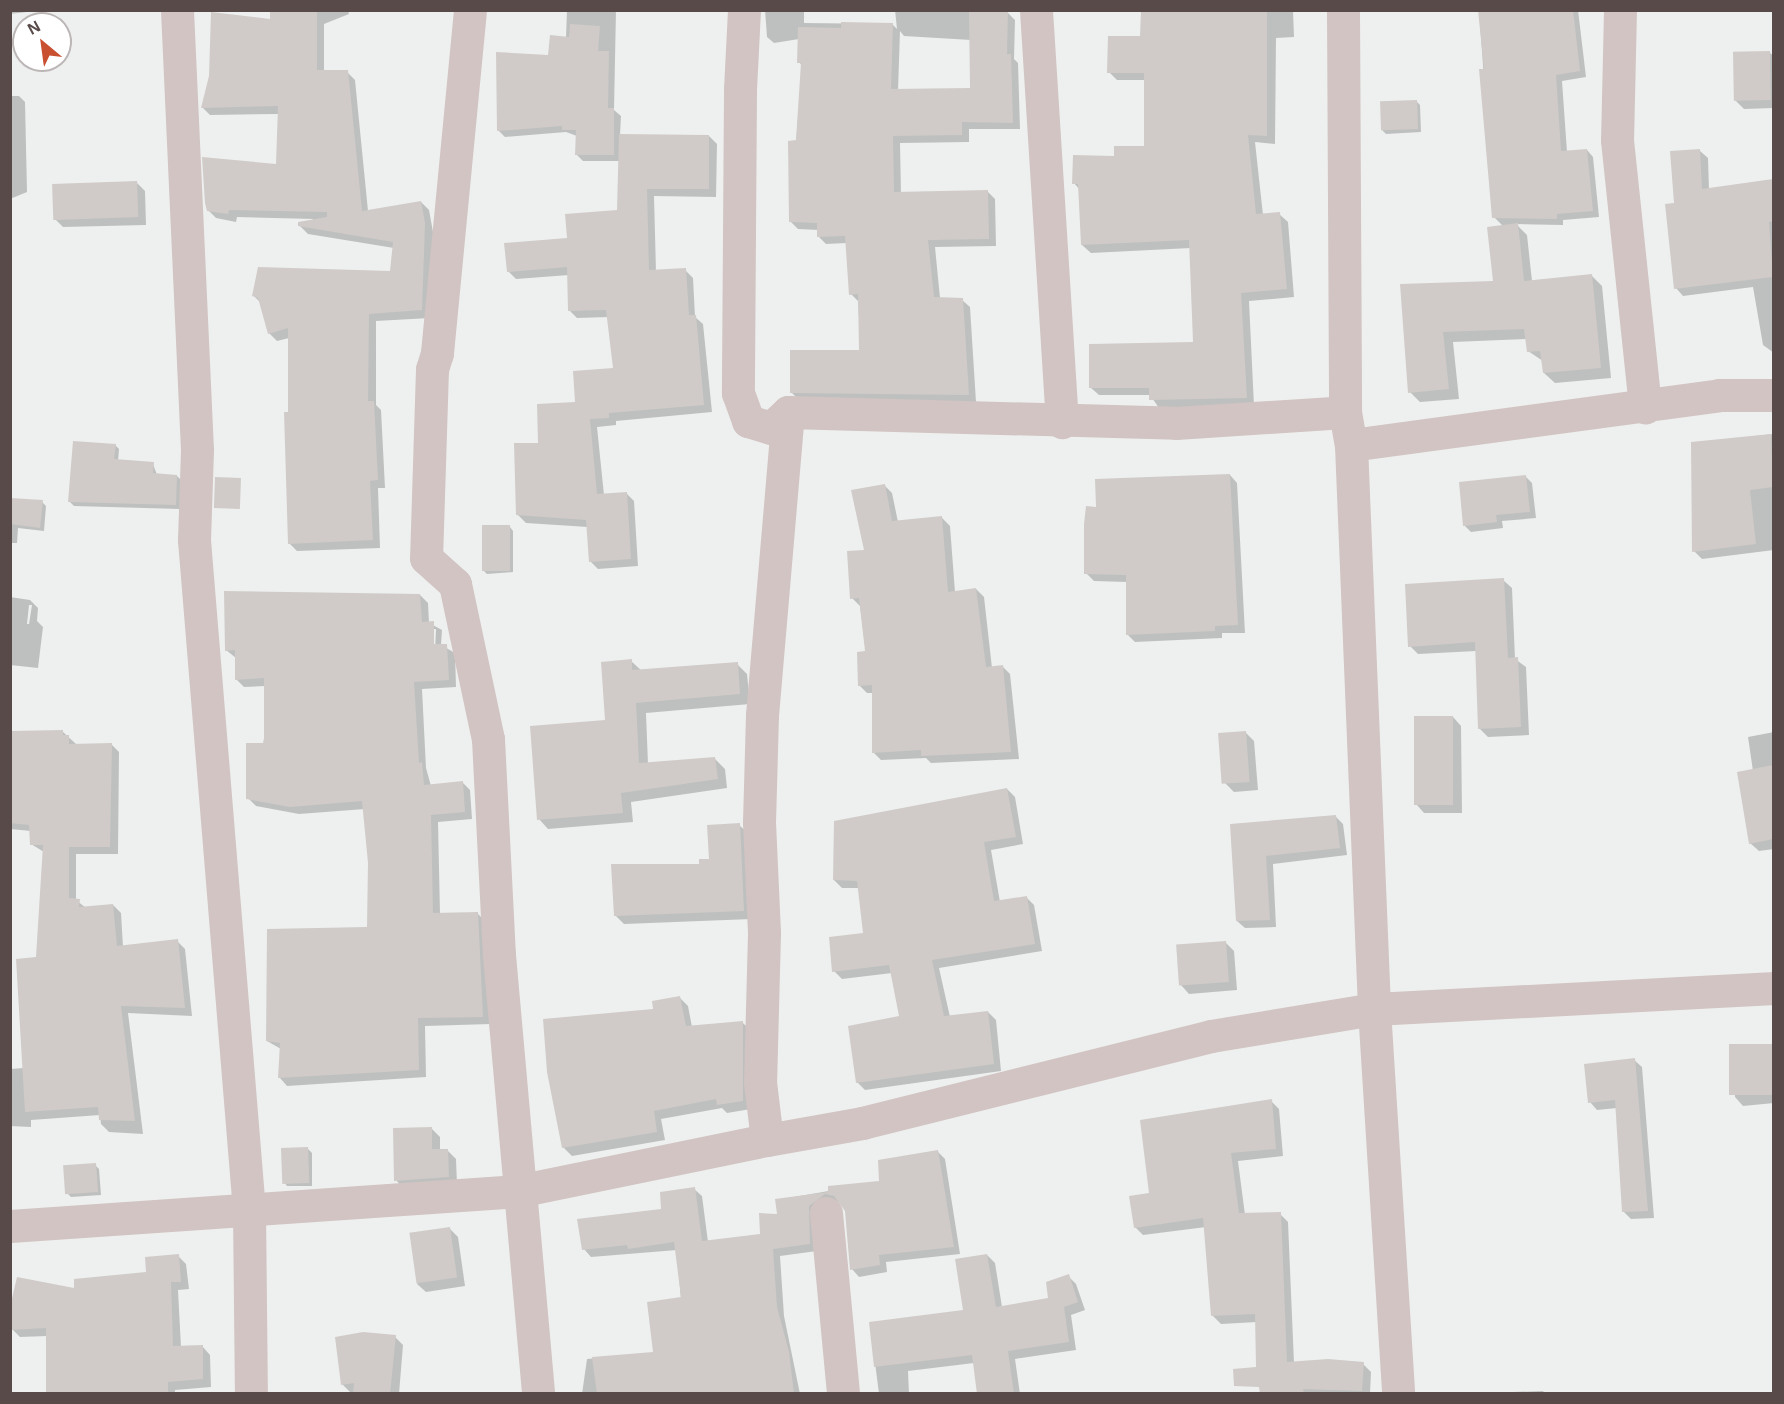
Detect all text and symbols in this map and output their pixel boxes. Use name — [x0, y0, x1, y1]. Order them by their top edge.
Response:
north arrow — [12, 12, 72, 72]
text: N — [25, 17, 43, 38]

